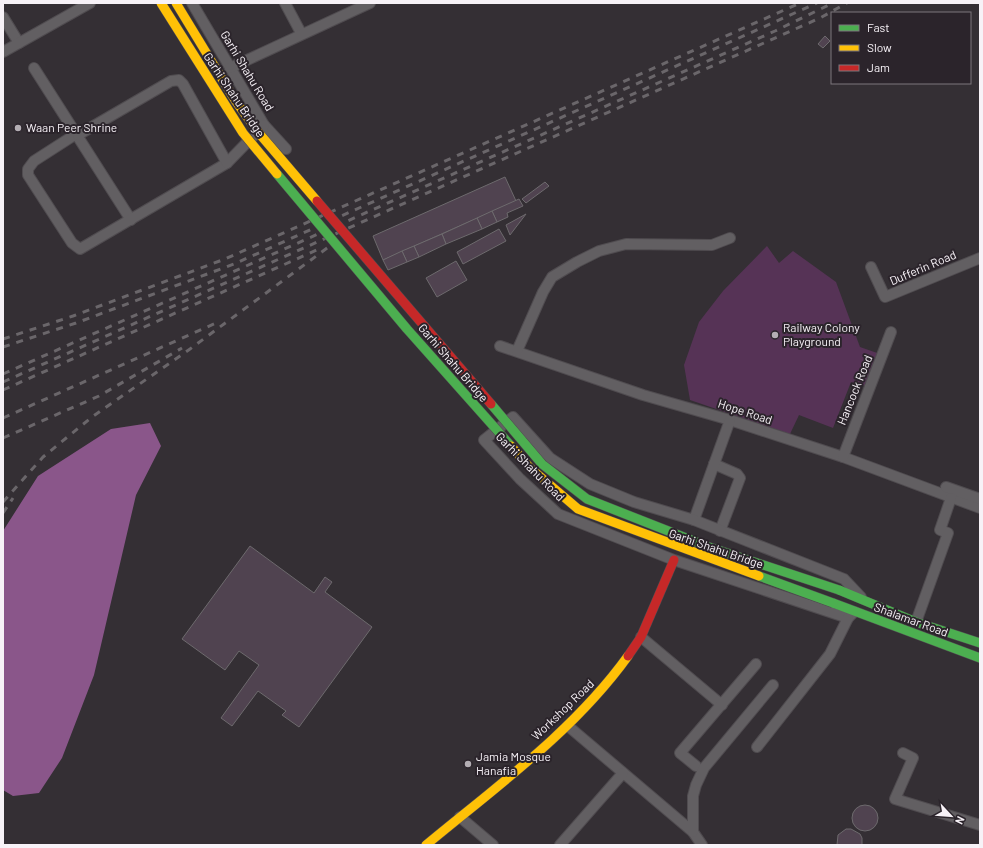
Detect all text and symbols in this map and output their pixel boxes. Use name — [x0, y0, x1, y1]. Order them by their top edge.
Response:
legend — [831, 12, 971, 84]
text: Fast — [867, 20, 890, 34]
street label: Garhi Shahu Road — [218, 28, 277, 113]
text: Slow — [867, 40, 892, 54]
street label: Garhi Shahu Bridge — [201, 50, 268, 139]
text: Jam — [867, 60, 890, 74]
place label: Waan Peer Shrine — [26, 120, 117, 134]
marker: Waan Peer Shrine — [13, 123, 23, 133]
street label: Dufferin Road — [887, 247, 958, 287]
street label: Garhi Shahu Bridge — [416, 320, 491, 404]
place label: Railway Colony Playground — [783, 320, 860, 348]
marker: Railway Colony Playground — [770, 330, 780, 340]
street label: Hancock Road — [834, 353, 874, 427]
street label: Hope Road — [716, 396, 774, 426]
street label: Garhi Shahu Road — [494, 429, 568, 503]
street label: Garhi Shahu Bridge — [667, 525, 765, 571]
street label: Shalamar Road — [872, 599, 950, 639]
street label: Workshop Road — [528, 676, 596, 742]
place label: Jamia Mosque Hanafia — [476, 749, 551, 777]
marker: Jamia Mosque Hanafia — [463, 759, 473, 769]
north arrow — [931, 796, 971, 836]
text: N — [953, 814, 968, 827]

